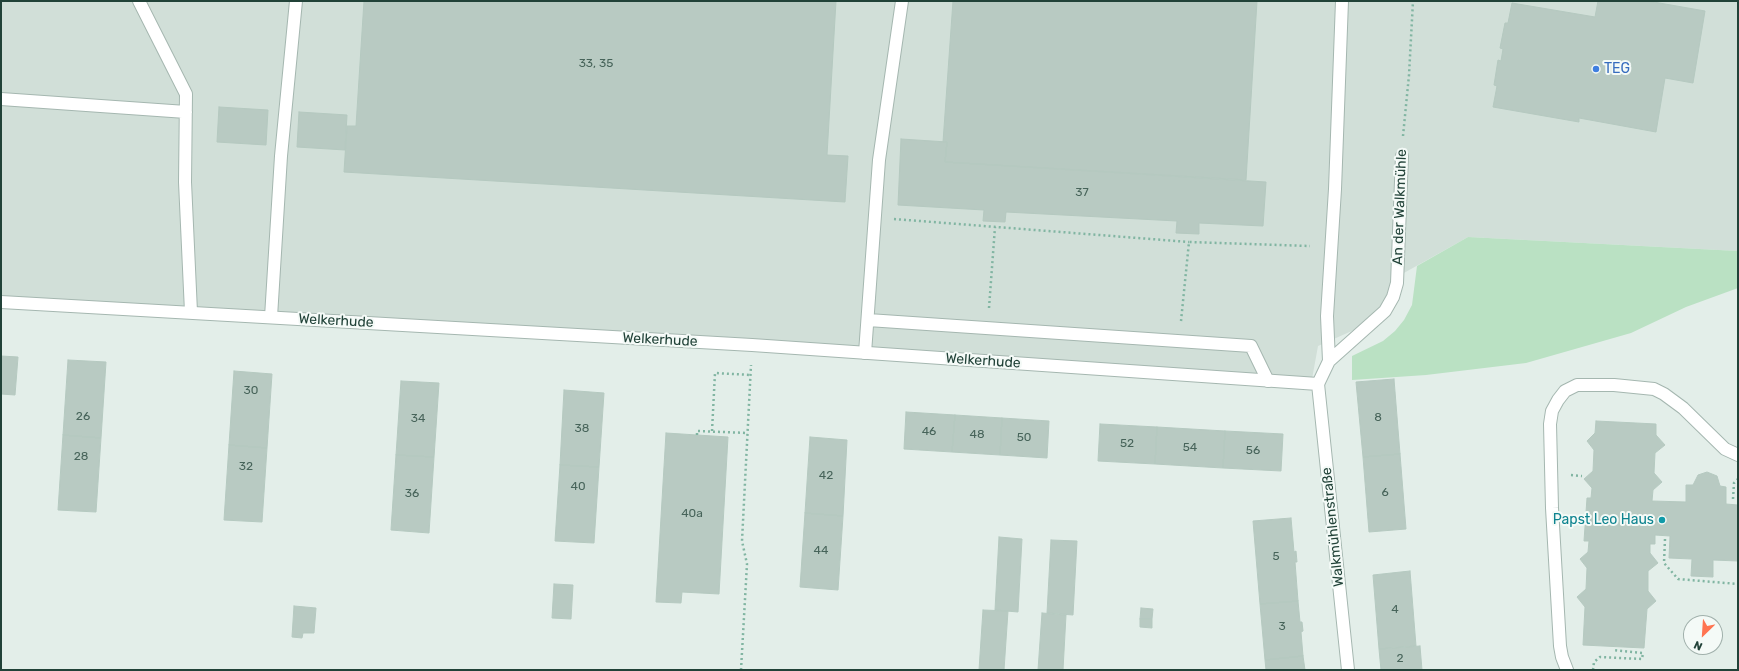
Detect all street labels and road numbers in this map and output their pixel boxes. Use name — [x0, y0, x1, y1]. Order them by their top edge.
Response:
street label: An der Walkmühle — [1390, 149, 1410, 265]
street label: Welkerhude — [298, 311, 374, 331]
street label: Welkerhude — [622, 330, 698, 350]
street label: Welkerhude — [945, 350, 1021, 372]
street label: Walkmühlenstraße — [1318, 466, 1348, 588]

